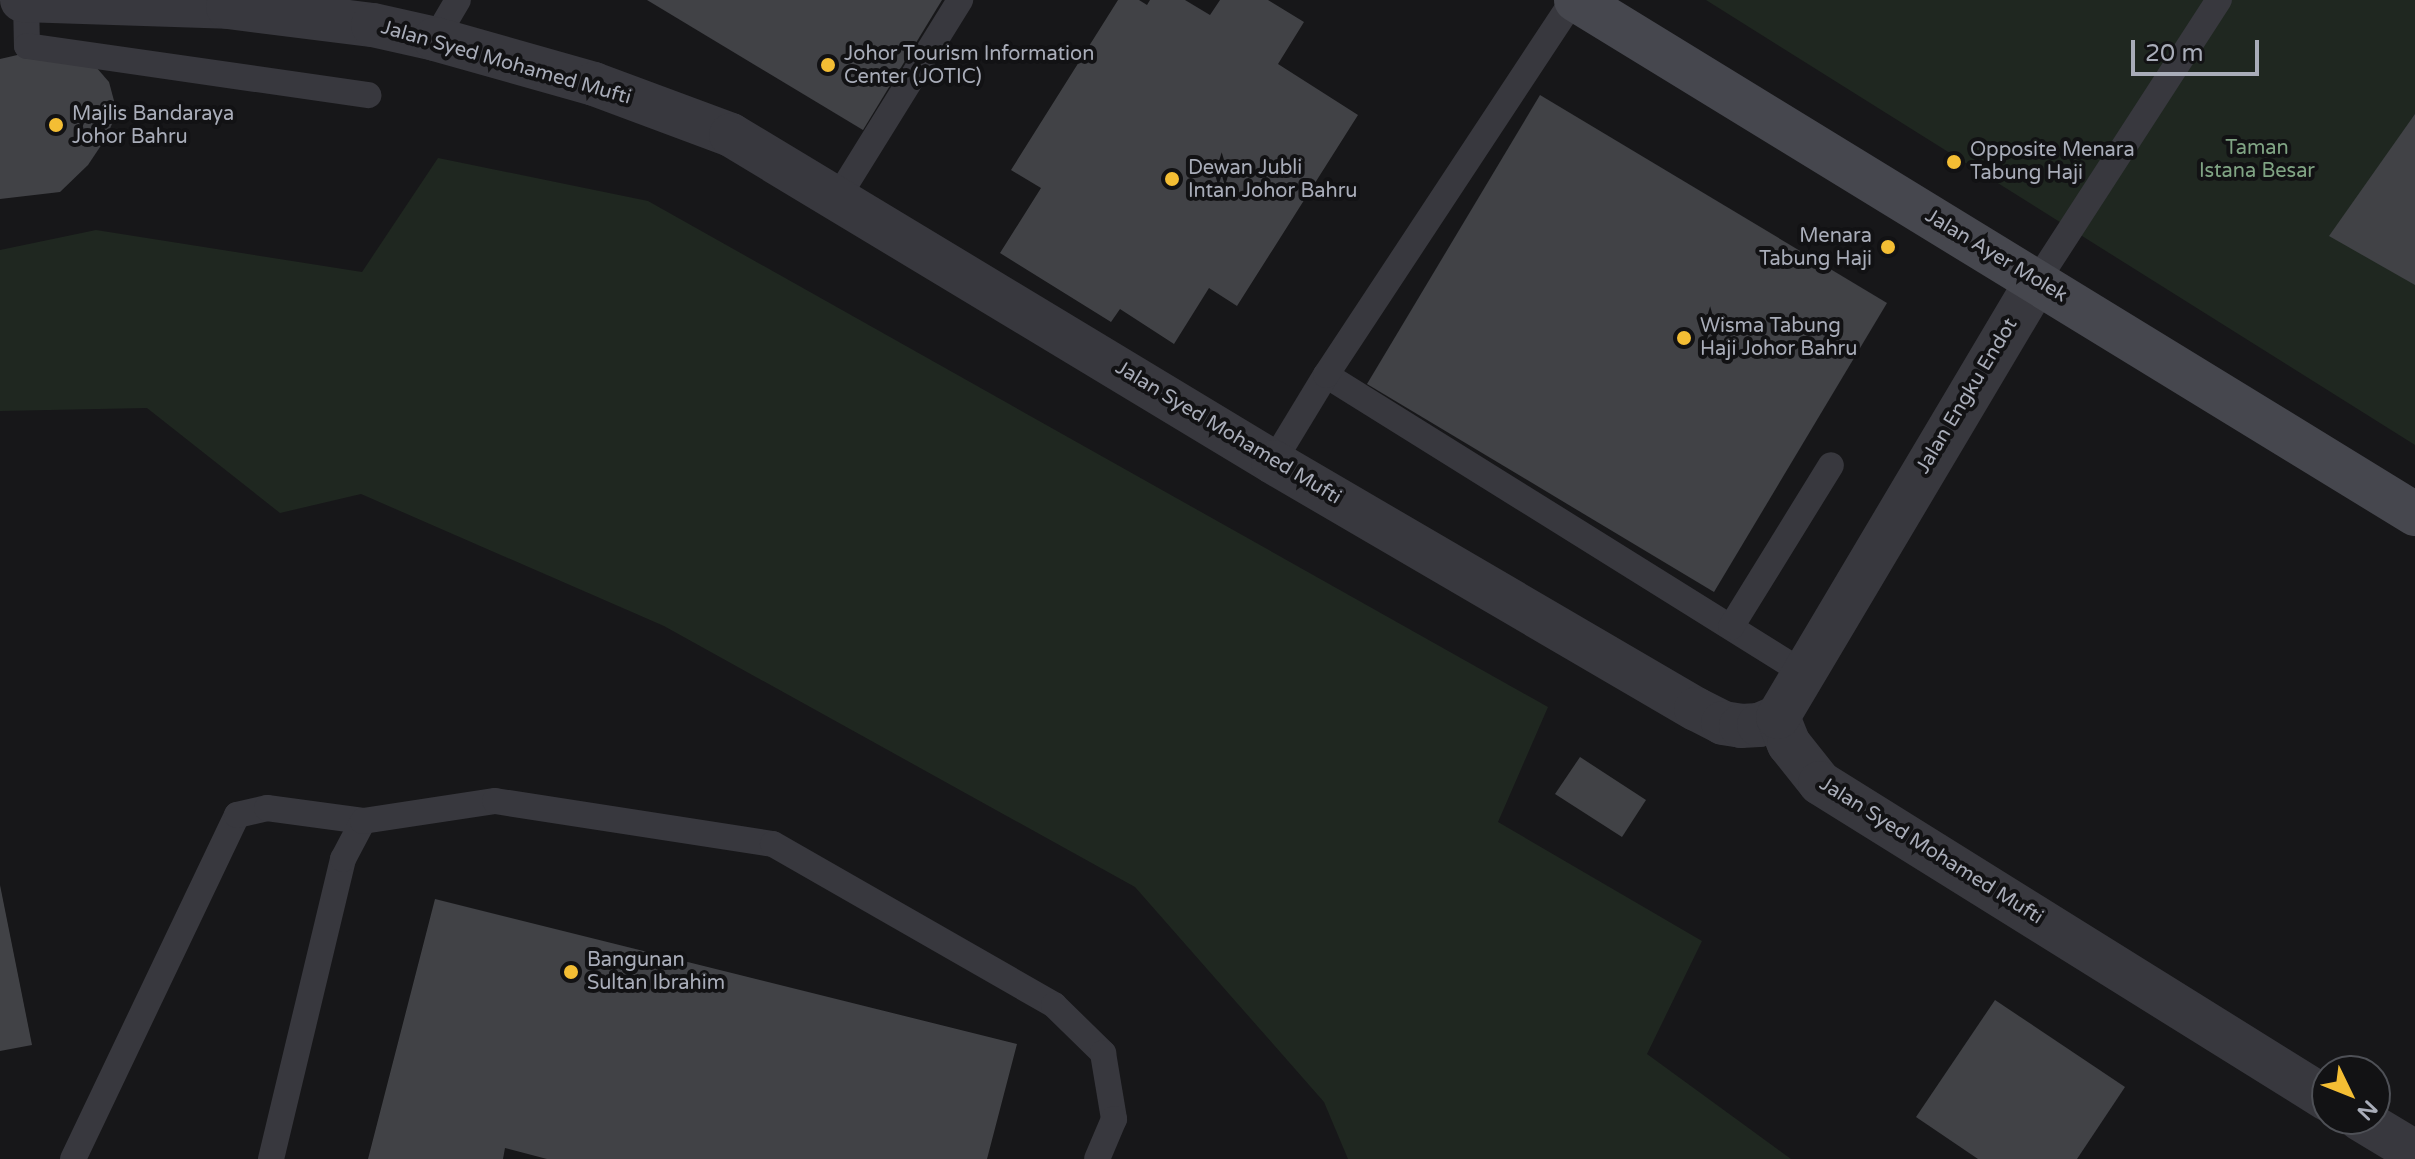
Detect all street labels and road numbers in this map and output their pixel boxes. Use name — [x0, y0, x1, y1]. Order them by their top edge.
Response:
street label: Jalan Syed Mohamed Mufti — [378, 16, 634, 110]
street label: Jalan Ayer Molek — [1921, 204, 2071, 308]
street label: Jalan Engku Endot — [1911, 314, 2023, 478]
street label: Jalan Syed Mohamed Mufti — [1111, 356, 1345, 510]
street label: Jalan Syed Mohamed Mufti — [1815, 772, 2047, 930]

